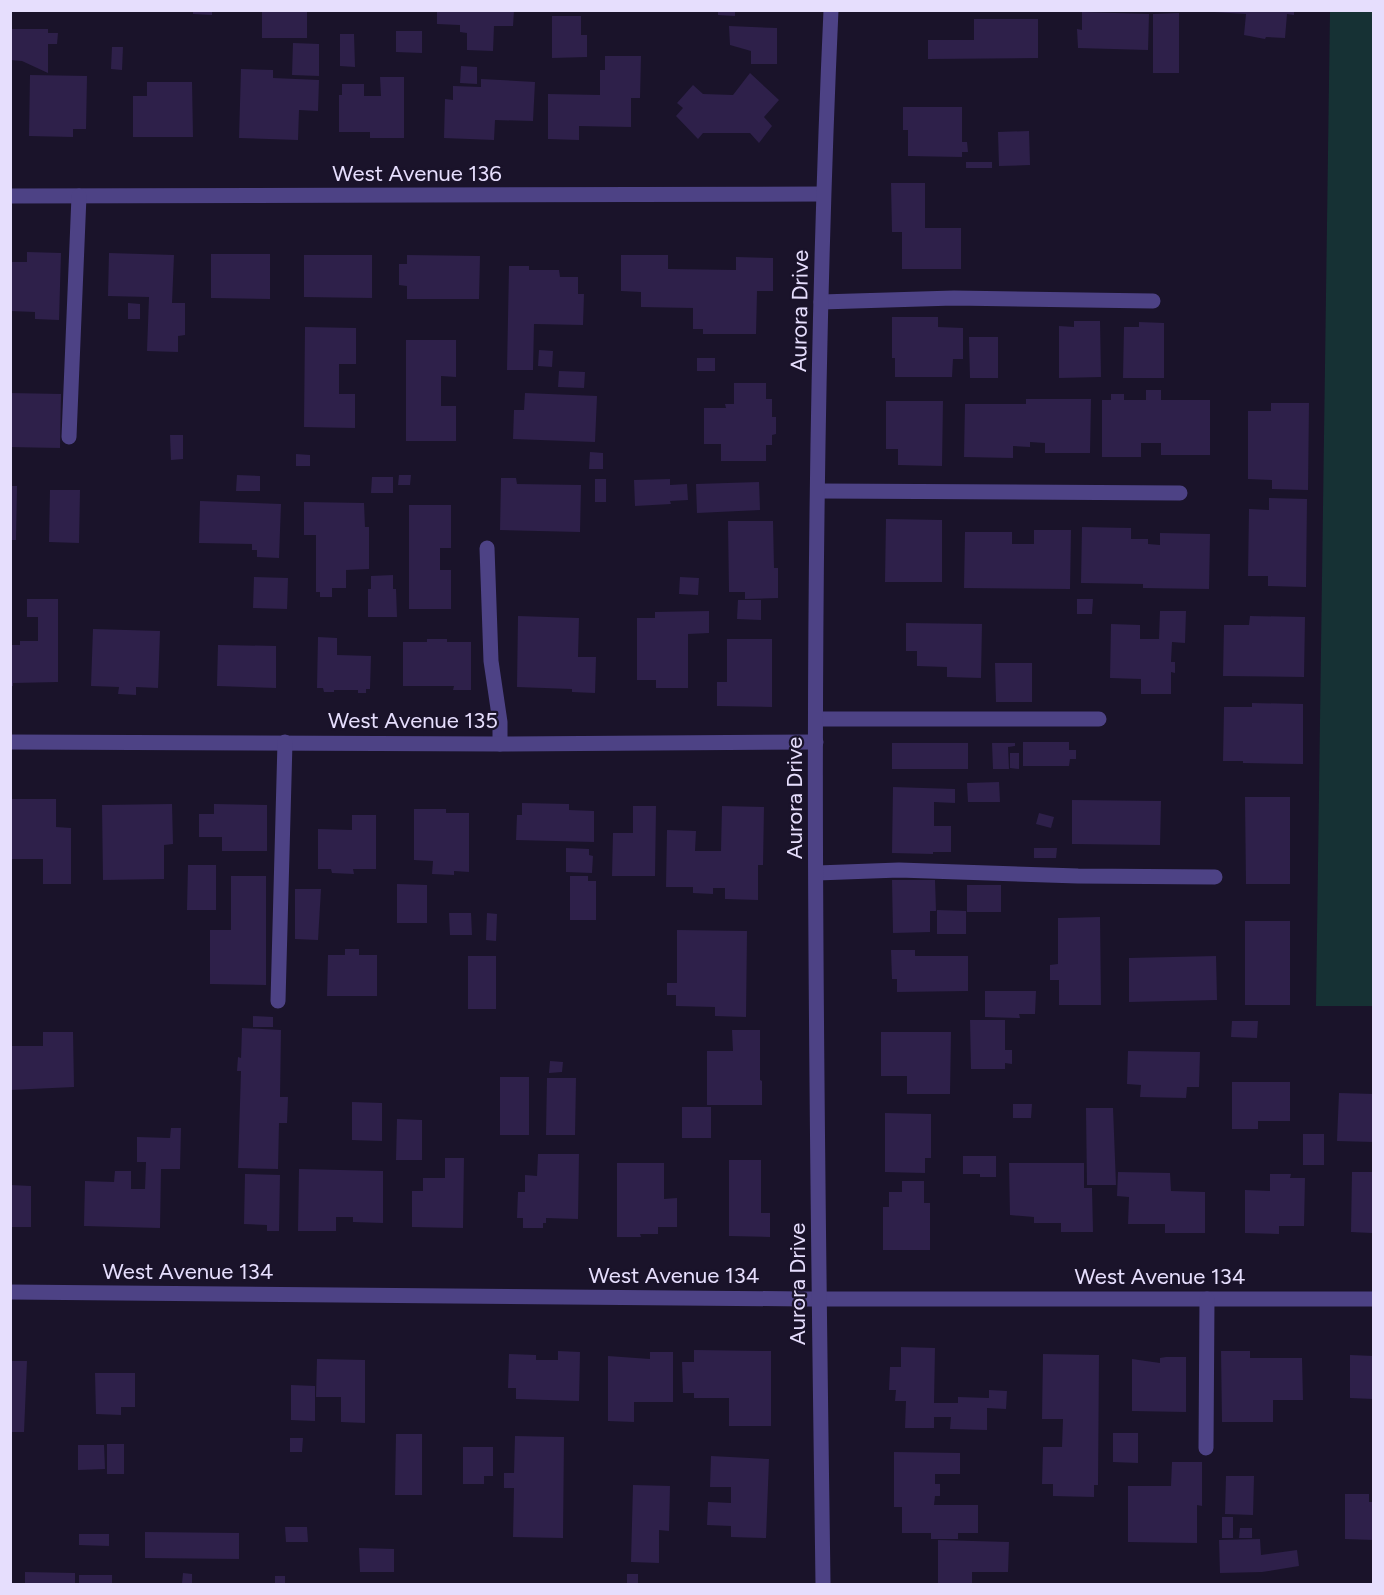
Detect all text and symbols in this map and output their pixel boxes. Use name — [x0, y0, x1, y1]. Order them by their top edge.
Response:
street label: West Avenue 136 — [332, 160, 502, 187]
street label: Aurora Drive — [785, 250, 814, 372]
street label: West Avenue 135 — [328, 707, 498, 734]
street label: Aurora Drive — [781, 737, 808, 859]
street label: Aurora Drive — [784, 1223, 811, 1345]
street label: West Avenue 134 — [103, 1258, 273, 1285]
street label: West Avenue 134 — [589, 1262, 759, 1289]
street label: West Avenue 134 — [1075, 1263, 1245, 1290]

